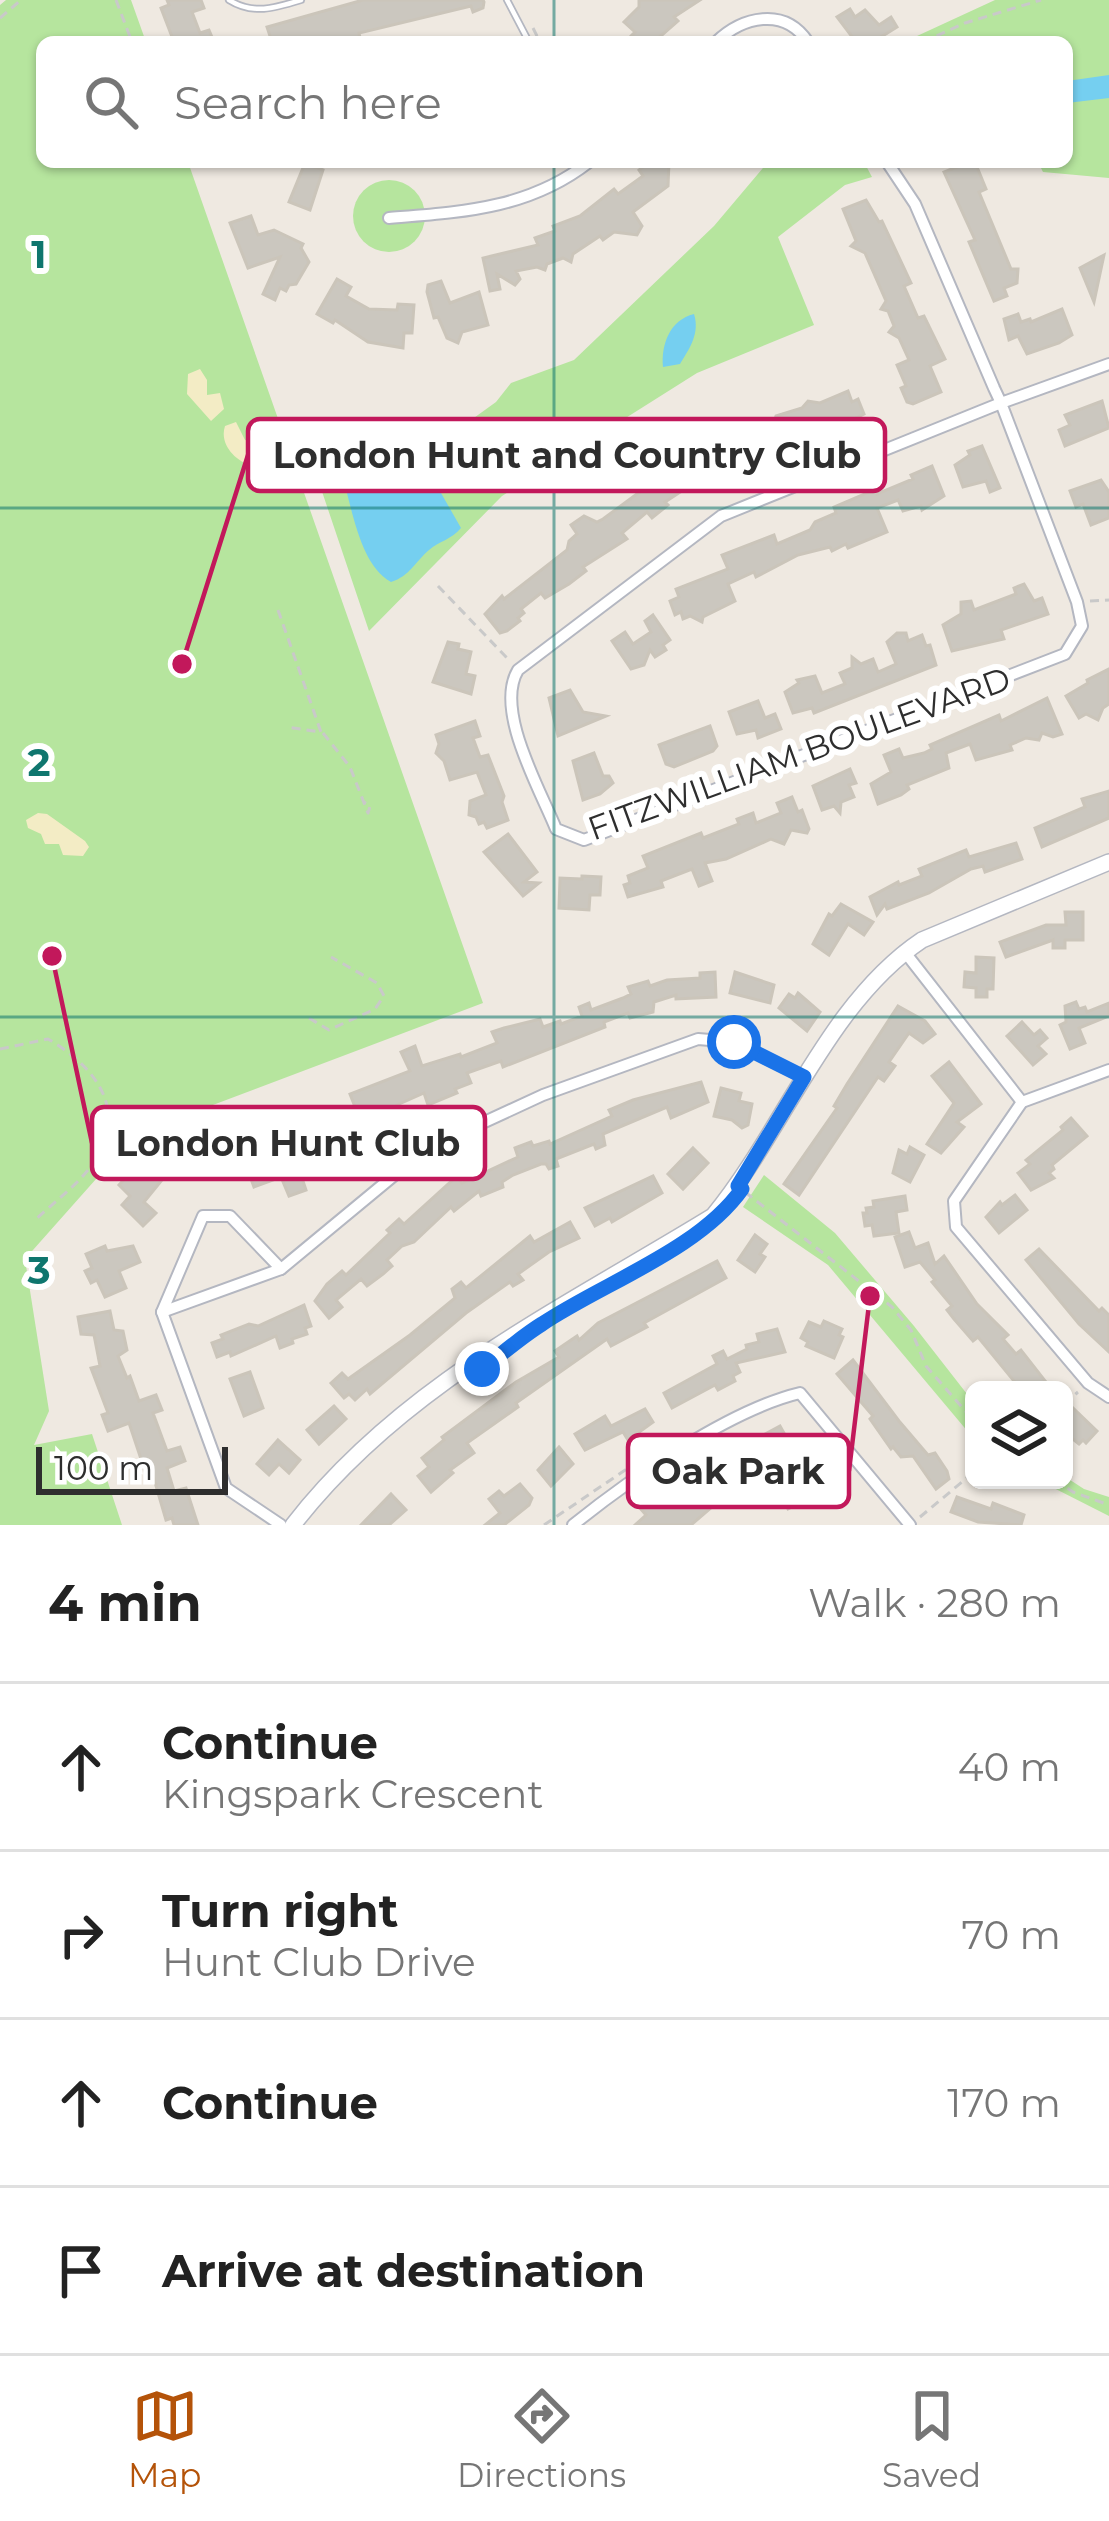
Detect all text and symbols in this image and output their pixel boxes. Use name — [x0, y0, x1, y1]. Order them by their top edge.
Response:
search box — [36, 36, 1073, 168]
icon: search — [78, 69, 144, 135]
text: Search here — [174, 75, 442, 130]
text: 1 — [31, 230, 47, 278]
callout: London Hunt and Country Club — [248, 419, 885, 491]
text: London Hunt and Country Club — [273, 433, 861, 477]
street label: FITZWILLIAM BOULEVARD — [582, 658, 1016, 848]
text: 2 — [27, 738, 51, 786]
route start — [707, 1015, 761, 1069]
callout: London Hunt Club — [92, 1107, 485, 1179]
text: London Hunt Club — [116, 1121, 460, 1165]
text: 3 — [26, 1246, 51, 1294]
route end — [455, 1342, 509, 1396]
map controls — [965, 1381, 1073, 1489]
button: layers — [965, 1381, 1073, 1489]
callout: Oak Park — [628, 1435, 849, 1507]
scale bar — [36, 1441, 228, 1494]
text: 100 m — [54, 1448, 153, 1488]
text: Oak Park — [651, 1449, 825, 1493]
text: 4 min — [48, 1572, 202, 1634]
text: Walk · 280 m — [808, 1579, 1061, 1627]
text: Continue — [162, 1715, 378, 1770]
icon: ahead — [48, 1734, 114, 1800]
text: 40 m — [958, 1743, 1061, 1791]
text: Kingspark Crescent — [162, 1770, 543, 1818]
text: Turn right — [162, 1883, 398, 1938]
icon: right — [48, 1902, 114, 1968]
text: 70 m — [961, 1911, 1061, 1959]
text: Hunt Club Drive — [162, 1938, 476, 1986]
icon: ahead — [48, 2070, 114, 2136]
text: Continue — [162, 2075, 378, 2130]
text: 170 m — [947, 2079, 1061, 2127]
icon: arrive — [48, 2238, 114, 2304]
text: Arrive at destination — [162, 2243, 645, 2298]
tab: Map — [128, 2383, 201, 2495]
tab: Directions — [457, 2383, 626, 2495]
tab: Saved — [882, 2383, 981, 2495]

